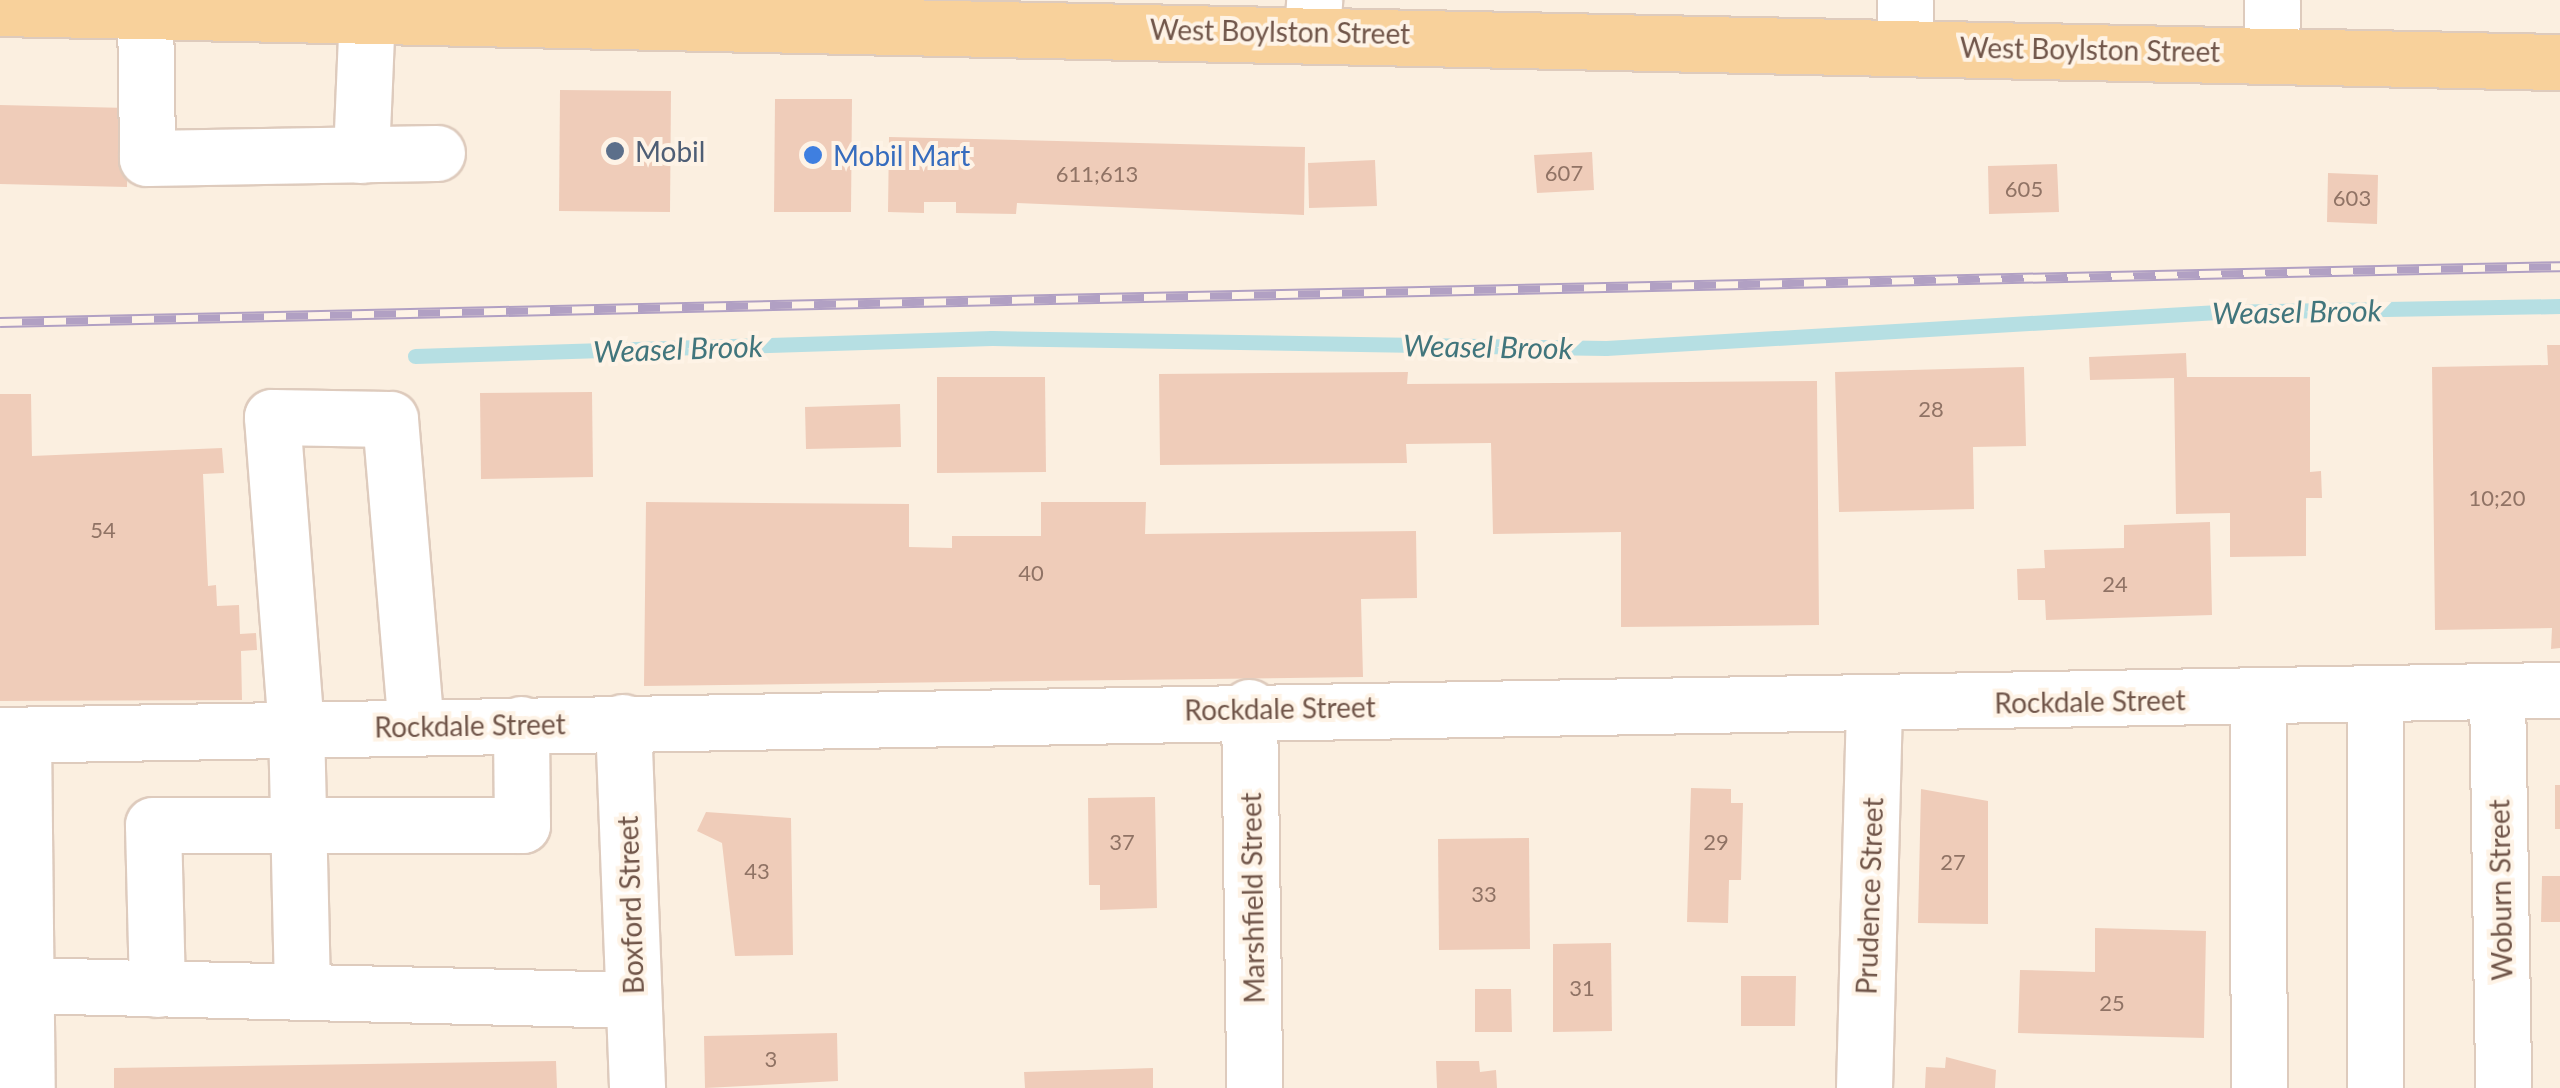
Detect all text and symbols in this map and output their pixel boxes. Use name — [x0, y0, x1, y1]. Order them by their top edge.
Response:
street label: West Boylston Street — [1150, 12, 1410, 50]
street label: West Boylston Street — [1960, 30, 2220, 68]
place label: Mobil — [635, 134, 705, 168]
place label: Mobil Mart — [833, 138, 970, 172]
marker: Mobil — [604, 140, 626, 162]
marker: Mobil Mart — [802, 144, 824, 166]
house number: 607 — [1545, 160, 1583, 186]
house number: 611;613 — [1056, 161, 1138, 187]
house number: 605 — [2005, 176, 2043, 202]
house number: 603 — [2333, 185, 2371, 211]
water label: Weasel Brook — [2212, 292, 2382, 330]
water label: Weasel Brook — [593, 327, 763, 369]
water label: Weasel Brook — [1403, 327, 1573, 365]
house number: 28 — [1918, 396, 1944, 422]
house number: 10;20 — [2469, 485, 2525, 511]
house number: 54 — [90, 517, 116, 543]
house number: 40 — [1018, 560, 1044, 586]
house number: 24 — [2102, 571, 2128, 597]
street label: Rockdale Street — [1994, 683, 2186, 719]
street label: Rockdale Street — [1184, 690, 1376, 726]
street label: Rockdale Street — [374, 707, 566, 743]
street label: Marshfield Street — [1233, 792, 1271, 1004]
street label: Prudence Street — [1849, 797, 1889, 995]
street label: Woburn Street — [2482, 799, 2518, 981]
street label: Boxford Street — [610, 815, 650, 995]
house number: 37 — [1109, 829, 1135, 855]
house number: 29 — [1703, 829, 1729, 855]
house number: 27 — [1940, 849, 1966, 875]
house number: 43 — [744, 858, 770, 884]
house number: 33 — [1471, 881, 1497, 907]
house number: 31 — [1569, 975, 1595, 1001]
house number: 25 — [2099, 990, 2125, 1016]
house number: 3 — [765, 1046, 777, 1072]

